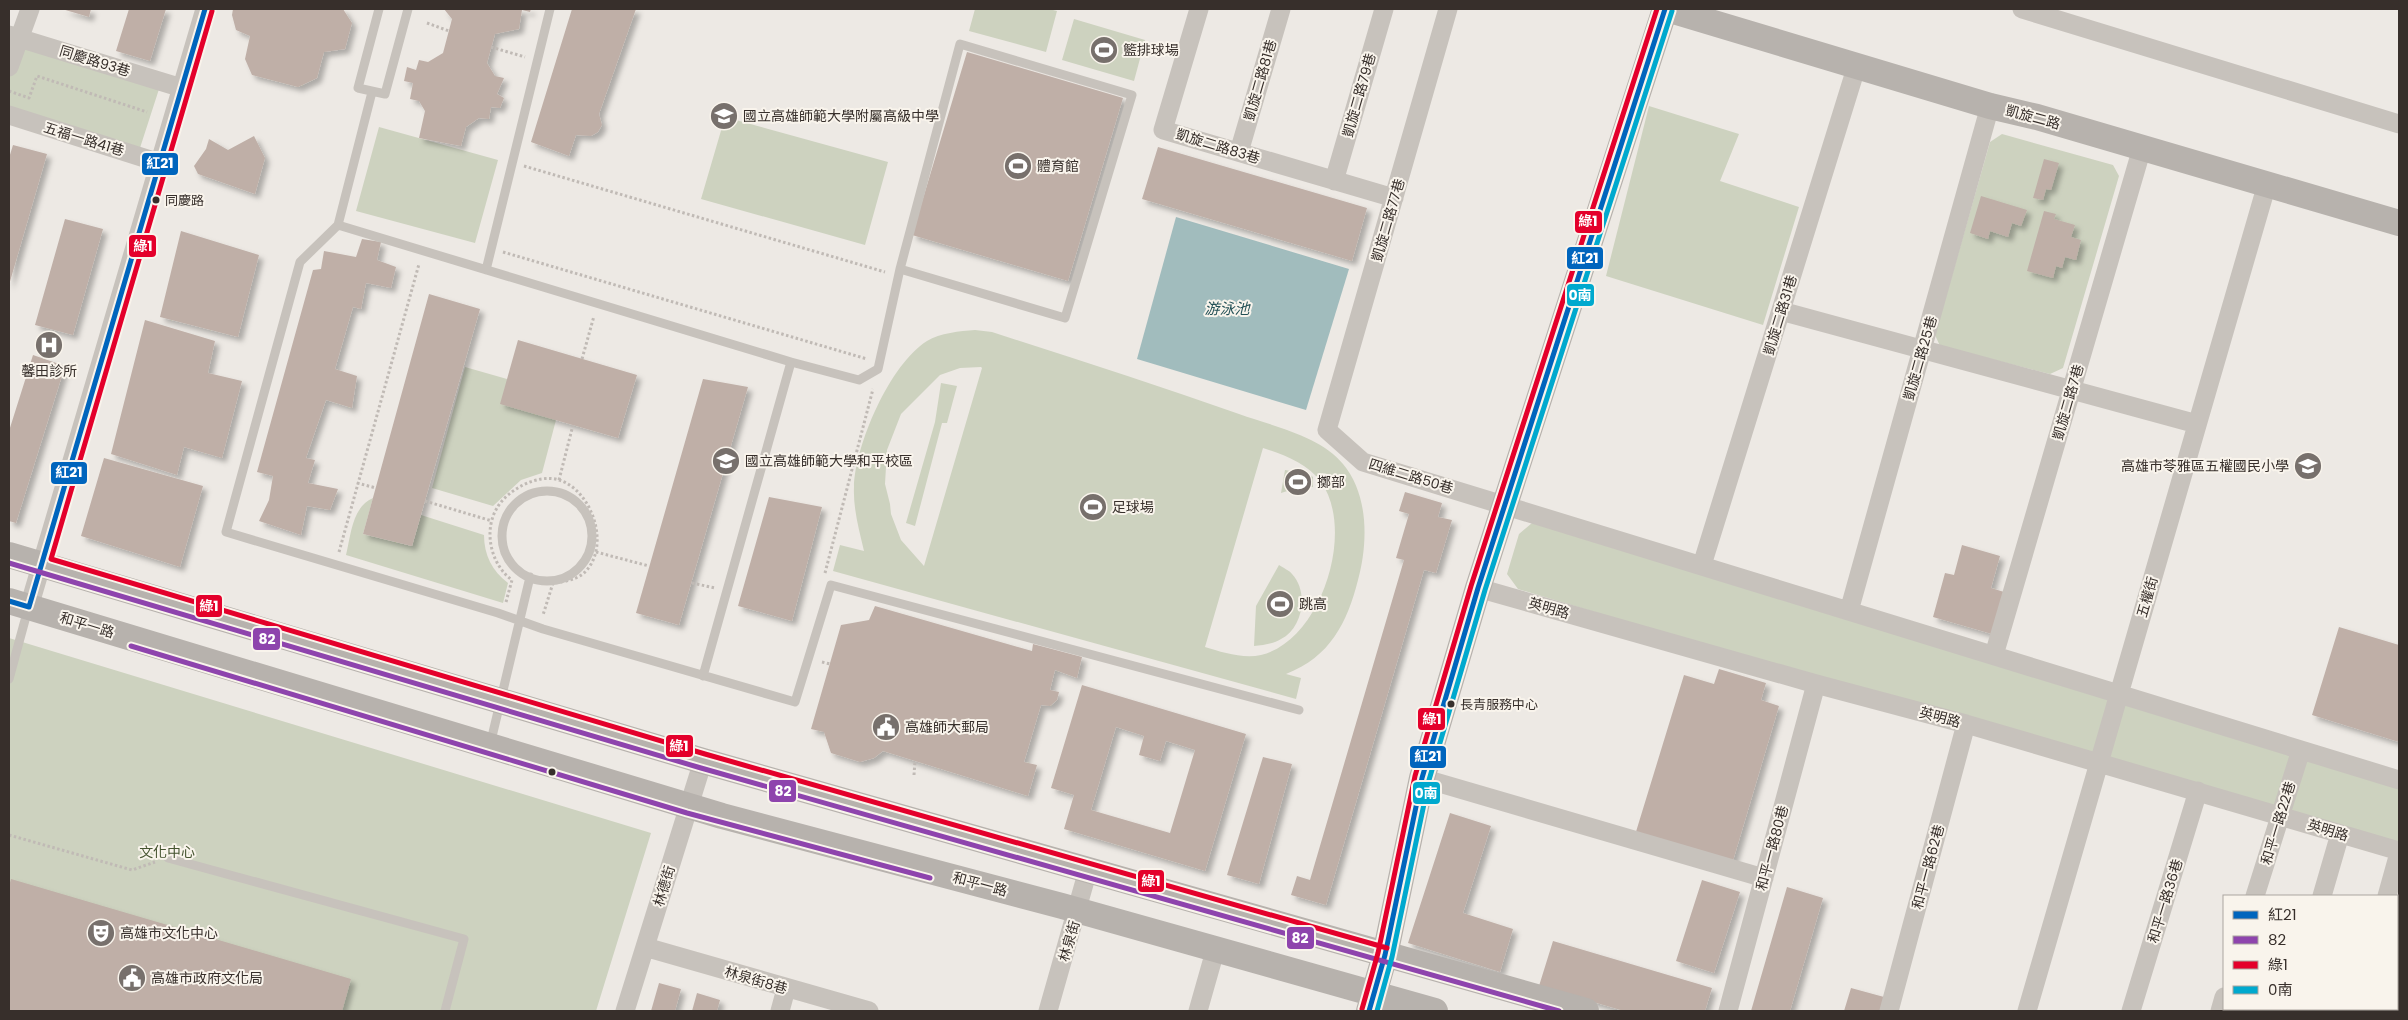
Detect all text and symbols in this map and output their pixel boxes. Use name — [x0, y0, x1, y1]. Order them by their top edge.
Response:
sports icon: 籃排球場 — [1089, 35, 1119, 65]
street label: 凱旋二路81巷 — [1239, 37, 1281, 123]
place label: 籃排球場 — [1123, 40, 1179, 60]
street label: 同慶路93巷 — [57, 41, 133, 81]
street label: 凱旋二路79巷 — [1337, 51, 1381, 139]
street label: 凱旋二路 — [2003, 100, 2063, 134]
school or university icon: 國立高雄師範大學附屬高級中學 — [709, 101, 739, 131]
place label: 國立高雄師範大學附屬高級中學 — [743, 106, 939, 126]
street label: 五福一路41巷 — [41, 117, 127, 161]
street label: 凱旋二路83巷 — [1173, 124, 1263, 168]
sports icon: 體育館 — [1003, 151, 1033, 181]
line badge: 紅21 — [141, 152, 179, 176]
text: 紅21 — [146, 153, 174, 173]
place label: 體育館 — [1037, 156, 1079, 176]
street label: 凱旋二路77巷 — [1367, 176, 1409, 264]
place label: 同慶路 — [165, 191, 204, 210]
marker: 同慶路 — [151, 195, 161, 205]
line badge: 綠1 — [1574, 210, 1603, 234]
text: 綠1 — [1578, 211, 1598, 231]
line badge: 綠1 — [128, 234, 157, 258]
text: 綠1 — [133, 236, 153, 256]
line badge: 紅21 — [1566, 246, 1604, 270]
text: 紅21 — [1571, 248, 1599, 268]
street label: 凱旋二路31巷 — [1758, 273, 1802, 357]
line badge: 0南 — [1566, 283, 1595, 307]
text: 0南 — [1568, 285, 1592, 305]
water label: 游泳池 — [1204, 298, 1251, 319]
street label: 凱旋二路25巷 — [1898, 314, 1942, 402]
hospital icon: 馨田診所 — [34, 330, 64, 360]
place label: 馨田診所 — [21, 361, 77, 381]
street label: 凱旋二路7巷 — [2048, 362, 2088, 442]
school or university icon: 國立高雄師範大學和平校區 — [711, 446, 741, 476]
place label: 國立高雄師範大學和平校區 — [745, 451, 913, 471]
school or university icon: 高雄市苓雅區五權國民小學 — [2293, 451, 2323, 481]
street label: 四維二路50巷 — [1366, 454, 1456, 498]
place label: 高雄市苓雅區五權國民小學 — [2121, 456, 2289, 476]
line badge: 紅21 — [50, 461, 88, 485]
text: 紅21 — [55, 462, 83, 482]
sports icon: 擲部 — [1283, 467, 1313, 497]
place label: 擲部 — [1317, 472, 1345, 492]
sports icon: 足球場 — [1078, 492, 1108, 522]
place label: 足球場 — [1112, 497, 1154, 517]
street label: 五權街 — [2132, 574, 2162, 620]
sports icon: 跳高 — [1265, 589, 1295, 619]
street label: 英明路 — [1526, 593, 1572, 623]
line badge: 綠1 — [195, 594, 223, 618]
place label: 跳高 — [1299, 594, 1327, 614]
text: 綠1 — [199, 596, 219, 616]
street label: 和平一路 — [57, 607, 117, 643]
line badge: 82 — [252, 627, 281, 651]
text: 82 — [258, 629, 276, 649]
place label: 長青服務中心 — [1460, 695, 1538, 714]
marker: 長青服務中心 — [1446, 699, 1456, 709]
street label: 英明路 — [1917, 702, 1963, 732]
line badge: 綠1 — [1417, 707, 1446, 731]
text: 綠1 — [1422, 709, 1442, 729]
public building icon: 高雄師大郵局 — [871, 712, 901, 742]
place label: 高雄師大郵局 — [905, 717, 989, 737]
line badge: 綠1 — [665, 734, 694, 758]
text: 綠1 — [669, 736, 689, 756]
line badge: 紅21 — [1409, 745, 1447, 769]
text: 紅21 — [1414, 746, 1442, 766]
unlabelled marker — [547, 767, 557, 777]
line badge: 82 — [768, 779, 797, 803]
street label: 和平一路22巷 — [2256, 779, 2300, 867]
text: 82 — [774, 781, 792, 801]
line badge: 0南 — [1412, 781, 1441, 805]
text: 0南 — [1414, 783, 1438, 803]
street label: 和平一路80巷 — [1751, 803, 1793, 893]
street label: 英明路 — [2305, 814, 2351, 846]
street label: 和平一路62巷 — [1907, 822, 1949, 912]
park label: 文化中心 — [139, 842, 195, 862]
street label: 和平一路36巷 — [2143, 856, 2187, 946]
street label: 林德街 — [648, 863, 680, 909]
street label: 和平一路 — [950, 867, 1010, 901]
line badge: 綠1 — [1137, 869, 1165, 893]
text: 綠1 — [1141, 871, 1161, 891]
legend — [2223, 895, 2398, 1010]
text: 紅21 — [2268, 904, 2296, 925]
theatre icon: 高雄市文化中心 — [86, 918, 116, 948]
street label: 林泉街 — [1054, 918, 1084, 964]
place label: 高雄市文化中心 — [120, 923, 218, 943]
line badge: 82 — [1286, 926, 1315, 950]
text: 82 — [1291, 928, 1309, 948]
text: 82 — [2268, 929, 2286, 950]
text: 綠1 — [2268, 954, 2288, 975]
street label: 林泉街8巷 — [722, 961, 790, 999]
public building icon: 高雄市政府文化局 — [117, 963, 147, 993]
place label: 高雄市政府文化局 — [151, 968, 263, 988]
text: 0南 — [2268, 979, 2292, 1000]

